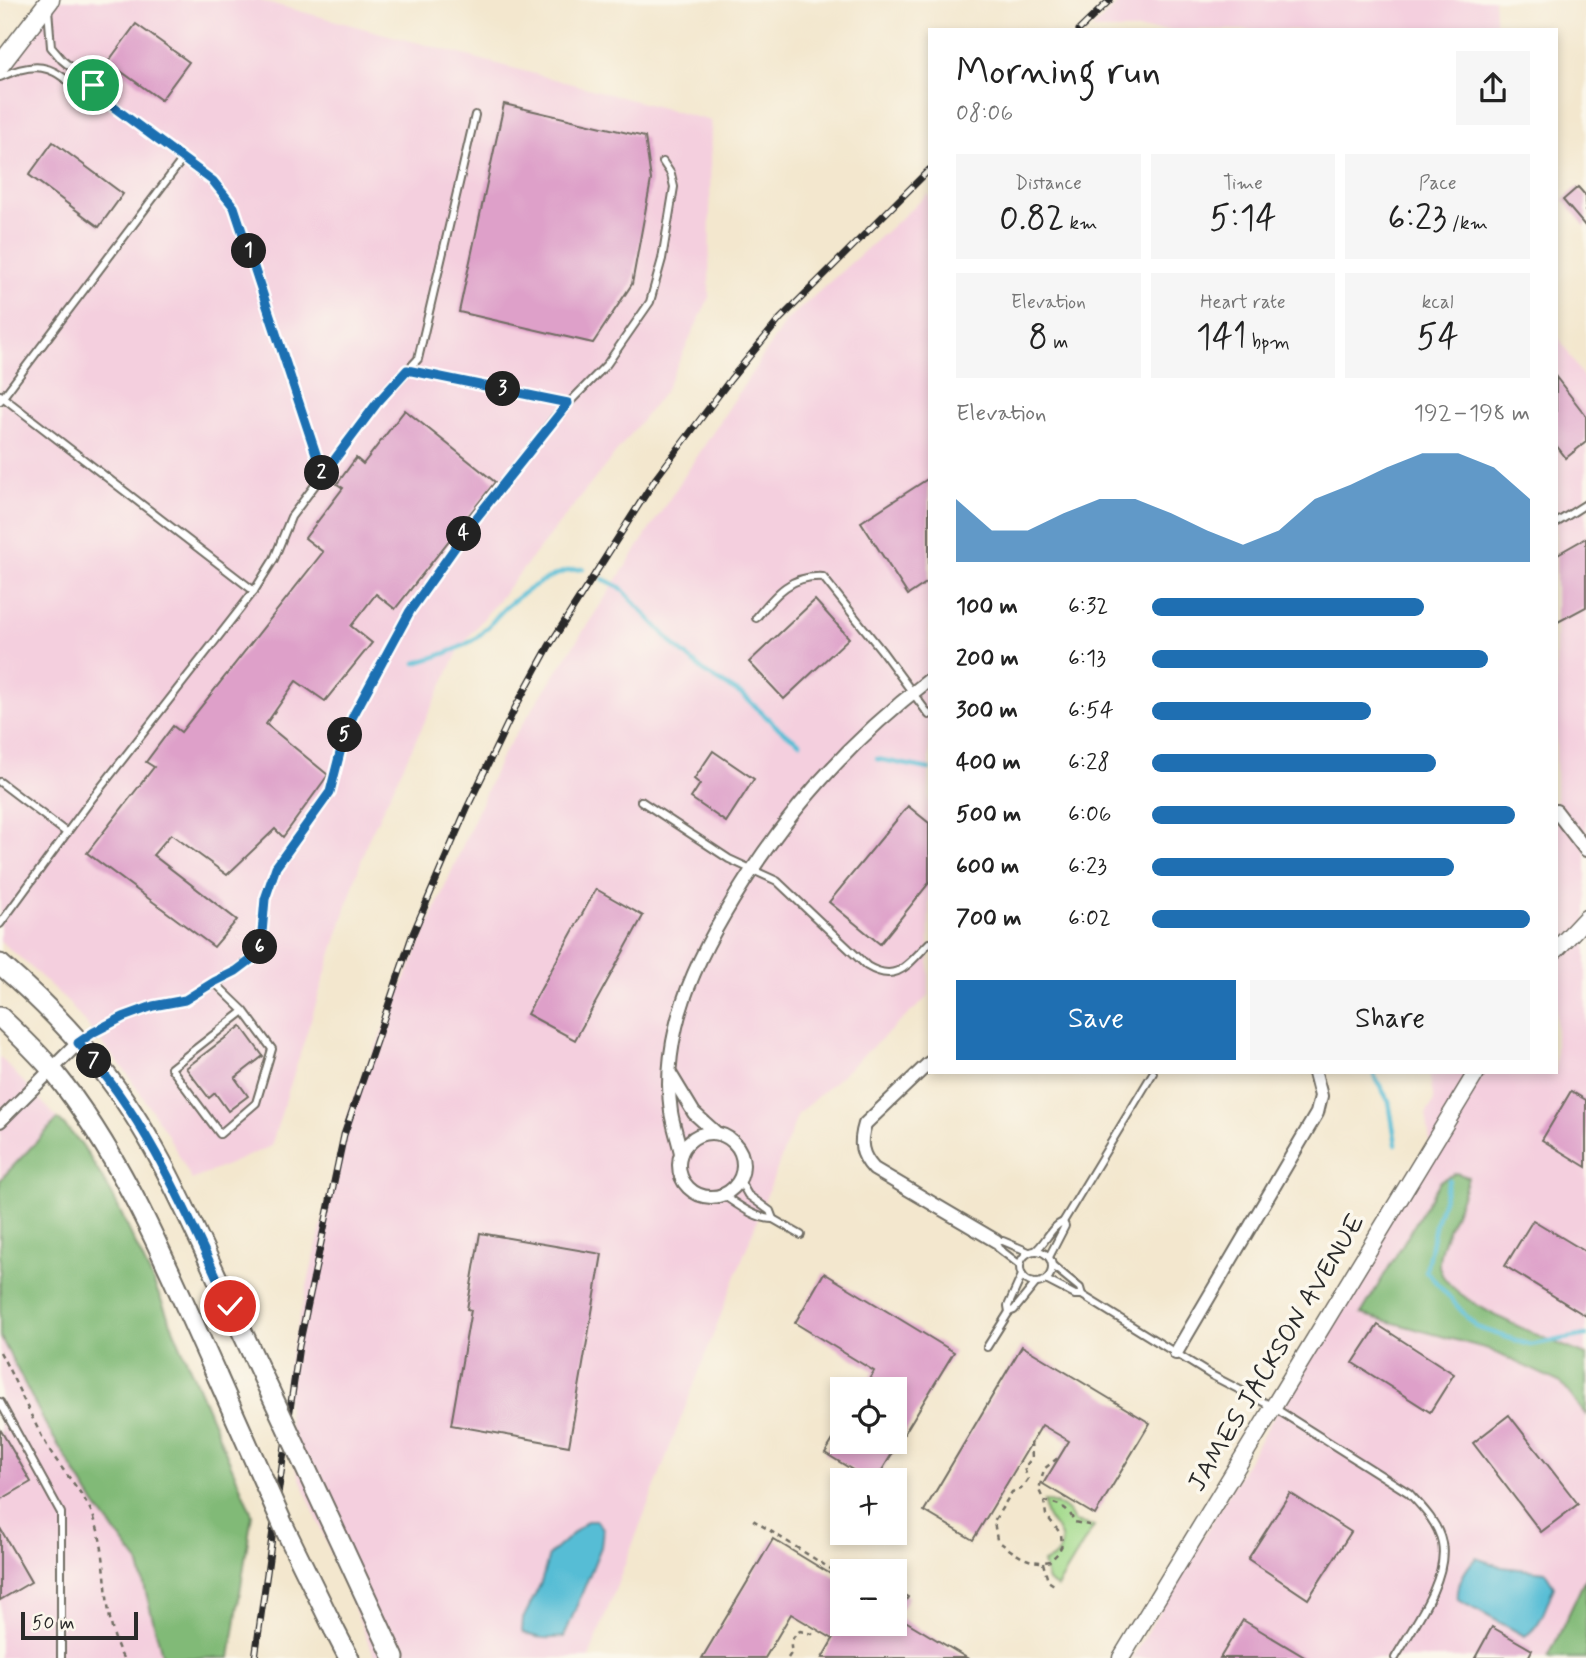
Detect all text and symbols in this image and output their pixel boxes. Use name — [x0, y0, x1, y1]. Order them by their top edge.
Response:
text: Morning run — [956, 48, 1161, 97]
button: share — [1456, 51, 1530, 125]
pin — [63, 55, 123, 115]
icon: arrive — [74, 66, 112, 104]
text: 08:06 — [956, 99, 1013, 129]
text: Distance — [1015, 171, 1082, 196]
text: Time — [1223, 171, 1263, 196]
text: Pace — [1419, 171, 1457, 196]
text: 0.82 — [999, 196, 1064, 242]
text: 5:14 — [1209, 196, 1277, 242]
text: 6:23 — [1387, 196, 1447, 242]
text: km — [1064, 211, 1097, 236]
text: /km — [1447, 211, 1488, 236]
pin: 1 — [232, 233, 266, 268]
text: 1 — [244, 238, 253, 263]
text: Elevation — [1011, 290, 1086, 315]
text: Heart rate — [1200, 290, 1286, 315]
text: kcal — [1422, 290, 1454, 315]
text: 8 — [1028, 315, 1048, 361]
text: 141 — [1196, 315, 1247, 361]
text: 54 — [1417, 315, 1459, 361]
text: m — [1048, 330, 1068, 355]
text: bpm — [1247, 330, 1290, 355]
pin: 3 — [486, 372, 520, 406]
text: 3 — [498, 376, 507, 401]
text: Elevation — [956, 399, 1047, 429]
text: 192–198 m — [1414, 399, 1530, 429]
pin: 2 — [304, 456, 340, 490]
text: 2 — [317, 460, 326, 485]
pin: 4 — [447, 516, 482, 552]
text: 4 — [458, 521, 469, 546]
text: 100 m — [956, 592, 1018, 622]
text: 6:32 — [1068, 592, 1108, 622]
text: 200 m — [956, 644, 1019, 674]
text: 6:13 — [1068, 644, 1106, 674]
text: 300 m — [956, 696, 1018, 726]
text: 6:54 — [1068, 696, 1114, 726]
pin: 5 — [328, 718, 362, 752]
text: 5 — [339, 722, 350, 747]
text: 400 m — [956, 748, 1021, 778]
text: 6:28 — [1068, 748, 1110, 778]
text: 500 m — [956, 800, 1021, 830]
text: 6:06 — [1068, 800, 1112, 830]
text: 600 m — [956, 852, 1019, 882]
text: 6:23 — [1068, 852, 1107, 882]
text: 700 m — [956, 904, 1021, 934]
text: 6:02 — [1068, 904, 1111, 934]
pin: 6 — [243, 930, 278, 964]
text: 6 — [255, 934, 264, 959]
button: Save — [956, 980, 1236, 1060]
button: Share — [1250, 980, 1530, 1060]
pin: 7 — [76, 1044, 112, 1078]
text: 7 — [88, 1048, 99, 1073]
street label: JAMES JACKSON AVENUE — [1181, 1208, 1373, 1498]
pin — [200, 1276, 260, 1336]
icon: check — [211, 1287, 249, 1325]
map controls — [830, 1377, 907, 1636]
button: locate — [830, 1377, 907, 1454]
button: + — [830, 1468, 907, 1545]
button: − — [830, 1559, 907, 1636]
scale bar — [21, 1609, 138, 1641]
text: 50 m — [32, 1611, 75, 1636]

